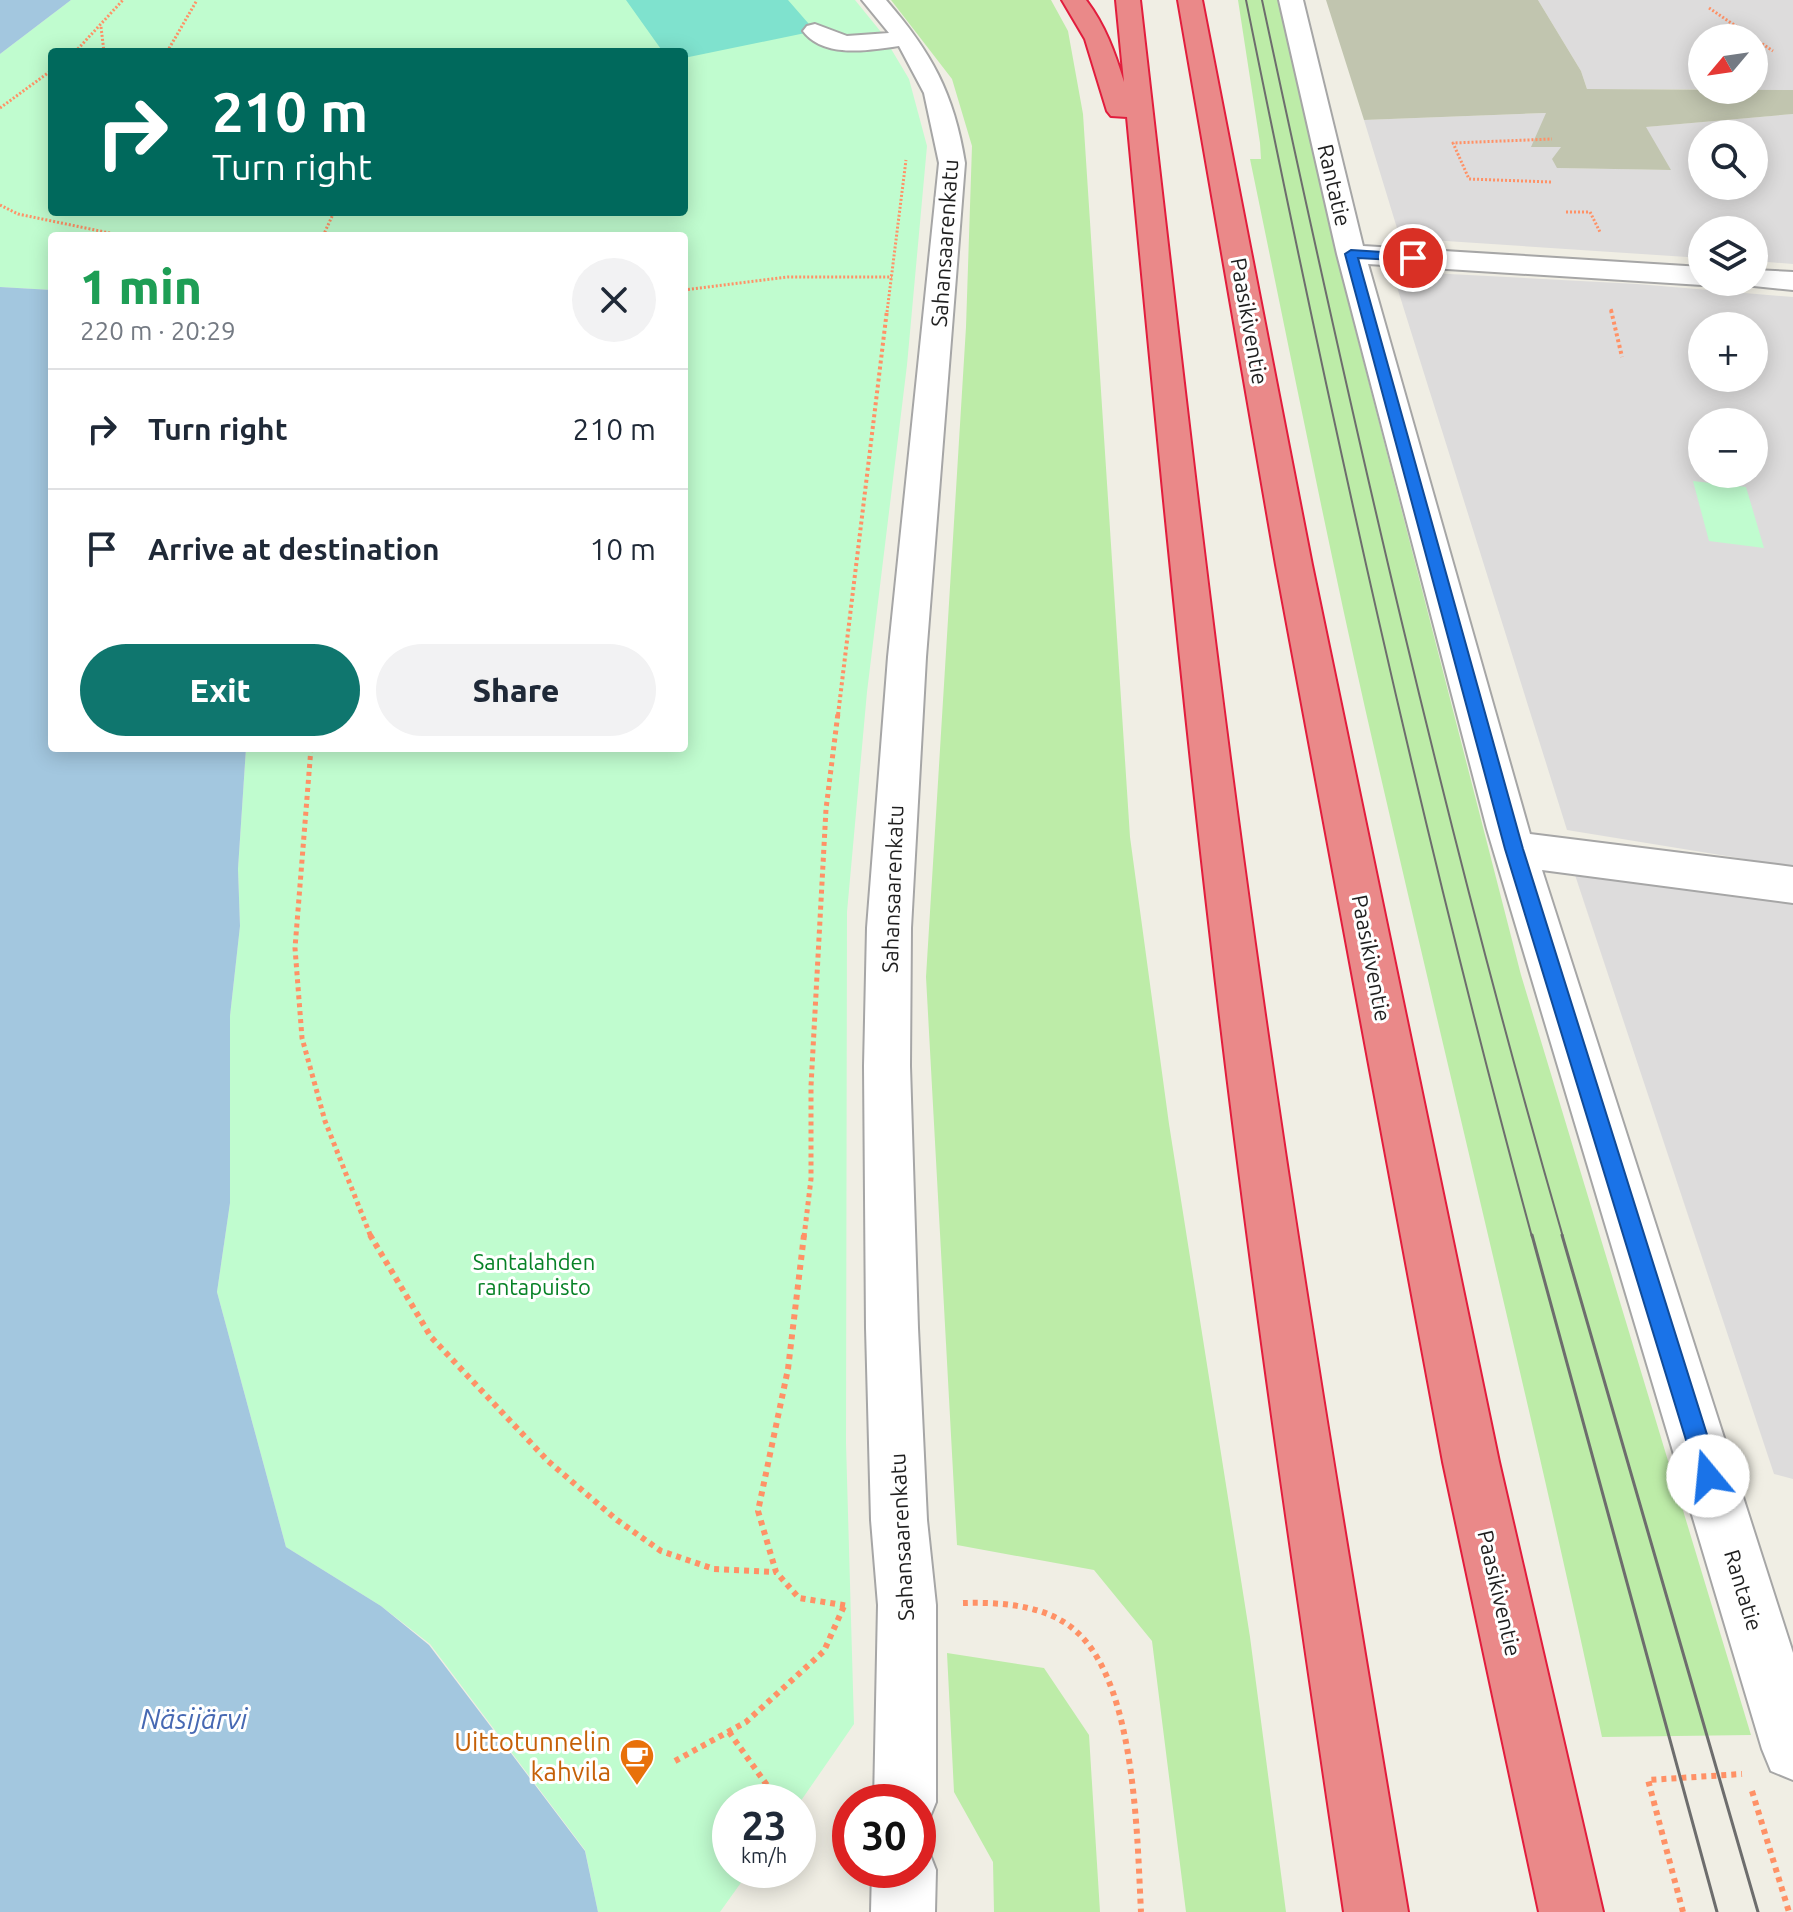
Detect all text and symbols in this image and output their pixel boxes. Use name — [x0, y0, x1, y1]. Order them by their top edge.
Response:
north arrow — [1688, 24, 1768, 104]
map controls — [1688, 24, 1768, 488]
icon: right — [80, 80, 184, 184]
text: 210 m — [212, 80, 368, 143]
button: search — [1688, 120, 1768, 200]
street label: Rantatie — [1313, 141, 1357, 229]
text: Turn right — [212, 146, 372, 187]
street label: Sahansaarenkatu — [926, 158, 962, 328]
button: layers — [1688, 216, 1768, 296]
pin — [1379, 224, 1447, 292]
icon: arrive — [1391, 236, 1435, 280]
street label: Paasikiventie — [1227, 256, 1273, 386]
button: close — [572, 258, 656, 342]
text: 1 min — [80, 259, 202, 313]
button: + — [1688, 312, 1768, 392]
text: 220 m · 20:29 — [80, 316, 236, 345]
icon: right — [80, 407, 124, 451]
button: − — [1688, 408, 1768, 488]
text: Turn right — [148, 412, 288, 446]
text: 210 m — [572, 412, 656, 446]
icon: arrive — [80, 527, 124, 571]
text: Arrive at destination — [148, 532, 440, 566]
text: 10 m — [589, 532, 656, 566]
button: Exit — [80, 644, 360, 736]
button: Share — [376, 644, 656, 736]
street label: Sahansaarenkatu — [877, 805, 907, 973]
street label: Paasikiventie — [1347, 893, 1397, 1023]
park label: Santalahden rantapuisto — [473, 1249, 595, 1299]
position arrow — [1666, 1434, 1750, 1518]
street label: Sahansaarenkatu — [884, 1452, 918, 1622]
street label: Paasikiventie — [1473, 1528, 1527, 1658]
street label: Rantatie — [1720, 1546, 1768, 1634]
water label: Näsijärvi — [141, 1703, 248, 1734]
place label: Uittotunnelin kahvila — [454, 1727, 611, 1786]
cafe icon: Uittotunnelin kahvila — [618, 1737, 656, 1787]
speed limit sign: 30 — [832, 1784, 936, 1888]
text: 23 — [741, 1803, 787, 1848]
text: km/h — [741, 1844, 787, 1867]

